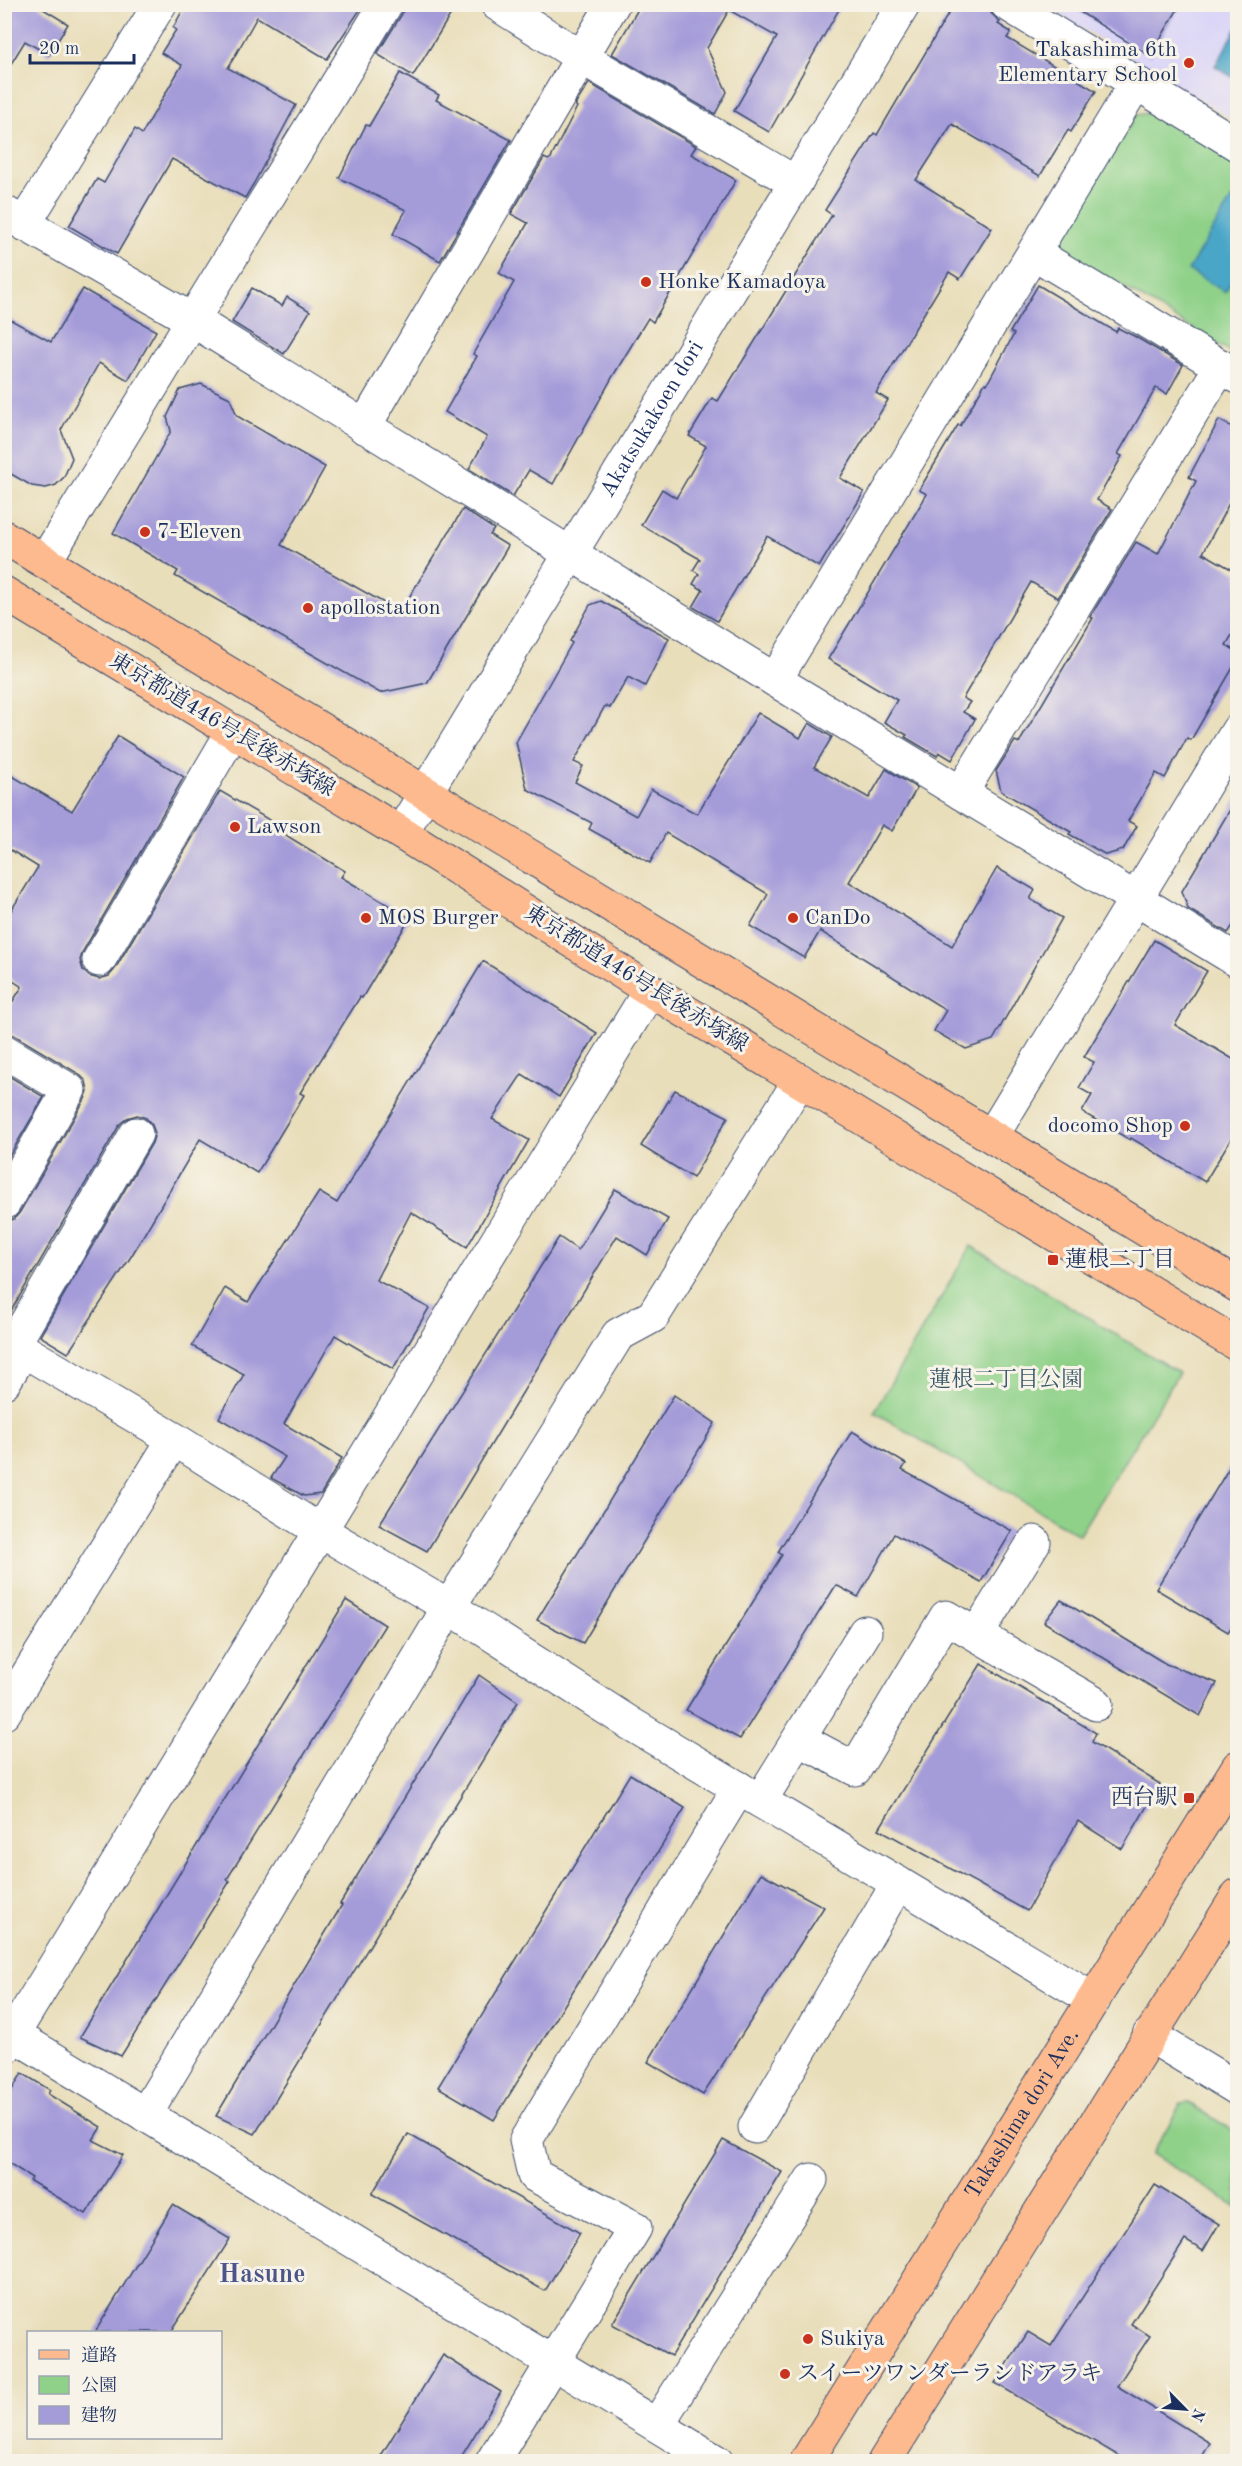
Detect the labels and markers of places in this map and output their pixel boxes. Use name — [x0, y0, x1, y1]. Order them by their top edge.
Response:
place label: Takashima 6th Elementary School — [998, 39, 1177, 86]
marker: Takashima 6th Elementary School — [1182, 56, 1196, 70]
place label: Honke Kamadoya — [658, 271, 826, 293]
marker: Honke Kamadoya — [639, 275, 653, 289]
place label: 7-Eleven — [157, 521, 242, 543]
marker: 7-Eleven — [138, 525, 152, 539]
place label: apollostation — [320, 597, 441, 619]
marker: apollostation — [301, 601, 315, 615]
place label: Lawson — [247, 816, 322, 838]
marker: Lawson — [228, 820, 242, 834]
place label: MOS Burger — [378, 907, 499, 929]
place label: CanDo — [805, 907, 871, 929]
marker: MOS Burger — [359, 911, 373, 925]
marker: CanDo — [786, 911, 800, 925]
place label: docomo Shop — [1048, 1115, 1173, 1137]
marker: docomo Shop — [1178, 1119, 1192, 1133]
place label: 蓮根二丁目 — [1065, 1247, 1175, 1271]
marker: 蓮根二丁目 — [1046, 1253, 1060, 1267]
place label: 西台駅 — [1111, 1785, 1177, 1809]
marker: 西台駅 — [1182, 1791, 1196, 1805]
place label: Sukiya — [820, 2328, 885, 2350]
marker: Sukiya — [801, 2332, 815, 2346]
place label: スイーツワンダーランドアラキ — [797, 2362, 1102, 2385]
marker: スイーツワンダーランドアラキ — [778, 2367, 792, 2381]

